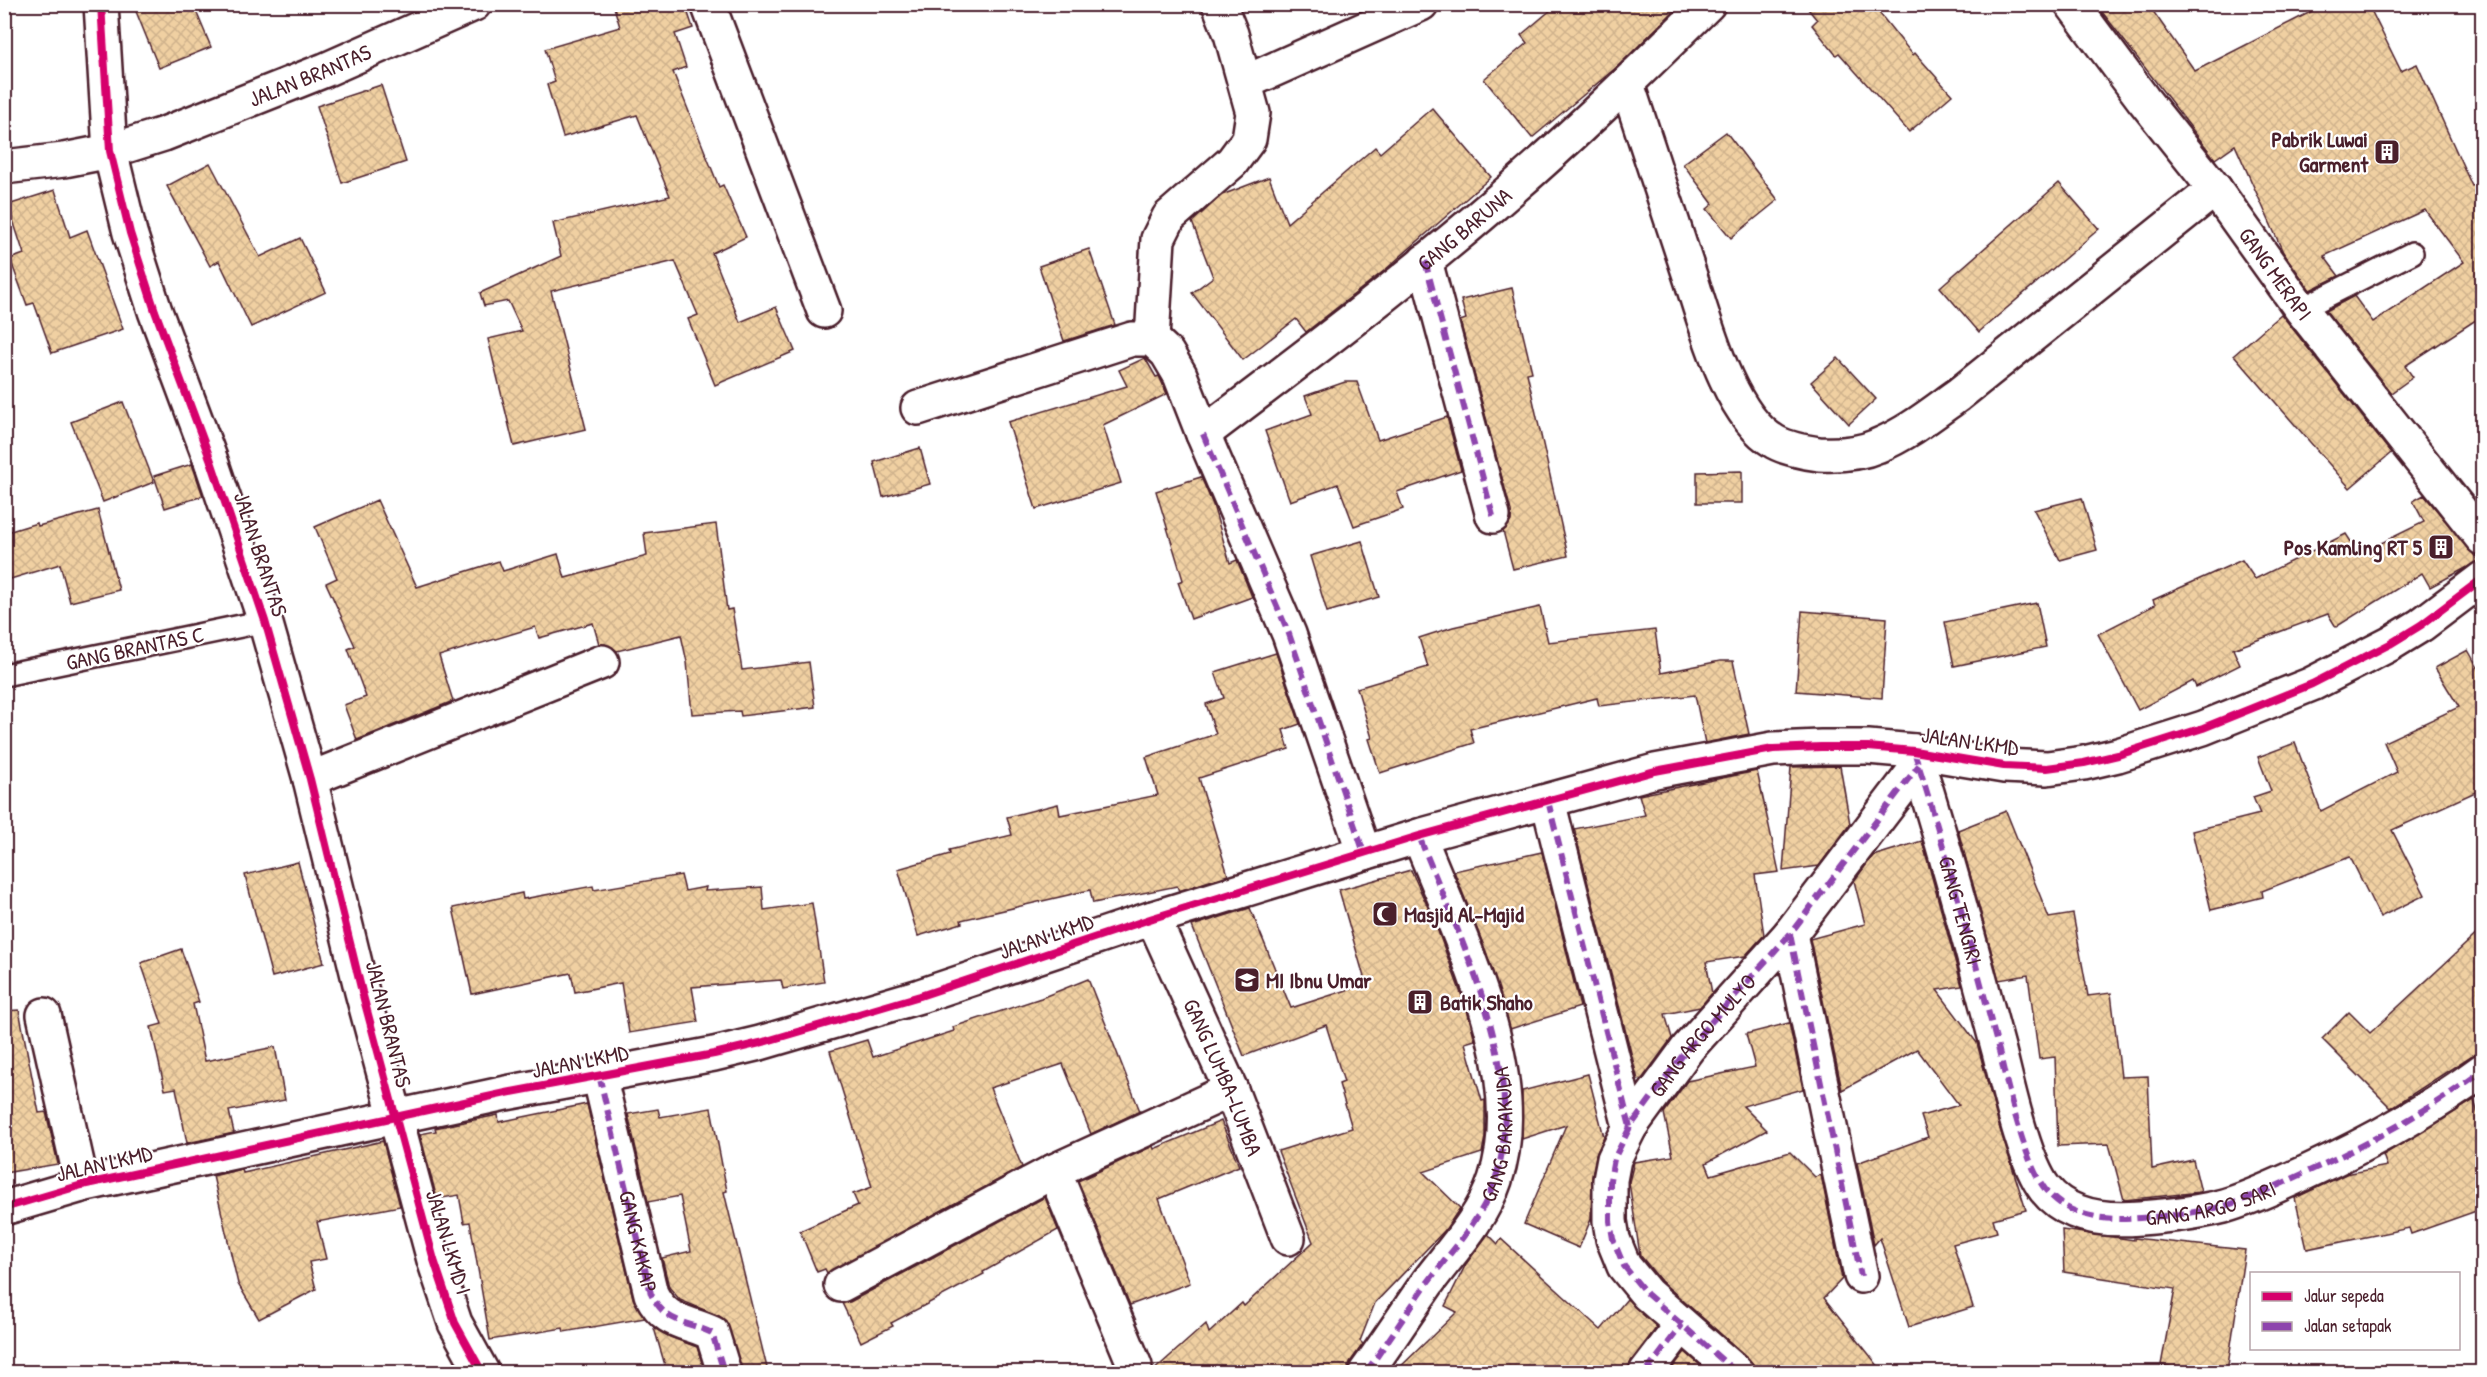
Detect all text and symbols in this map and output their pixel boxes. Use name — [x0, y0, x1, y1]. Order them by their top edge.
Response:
street label: JALAN BRANTAS — [244, 37, 375, 114]
place label: Pabrik Luwai Garment — [2271, 124, 2369, 179]
building icon: Pabrik Luwai Garment — [2372, 137, 2402, 167]
street label: GANG BARUNA — [1411, 181, 1518, 278]
street label: GANG MERAPI — [2232, 221, 2319, 327]
street label: JALAN BRANTAS — [227, 488, 295, 620]
place label: Pos Kamling RT 5 — [2284, 532, 2423, 563]
building icon: Pos Kamling RT 5 — [2426, 532, 2456, 562]
street label: GANG BRANTAS C — [63, 619, 207, 677]
street label: JALAN LKMD — [1919, 719, 2021, 763]
street label: GANG TENGIRI — [1932, 852, 1990, 968]
mosque icon: Masjid Al-Majid — [1370, 899, 1400, 929]
place label: Masjid Al-Majid — [1404, 899, 1524, 929]
street label: JALAN LKMD — [995, 906, 1098, 966]
street label: JALAN BRANTAS — [359, 958, 419, 1090]
school or university icon: MI Ibnu Umar — [1232, 965, 1262, 995]
place label: MI Ibnu Umar — [1266, 965, 1372, 995]
street label: GANG ARGO MULYO — [1642, 967, 1763, 1103]
building icon: Batik Shaho — [1405, 987, 1435, 1017]
place label: Batik Shaho — [1440, 987, 1533, 1017]
street label: GANG LUMBA-LUMBA — [1176, 994, 1270, 1160]
street label: JALAN LKMD — [529, 1037, 631, 1085]
street label: GANG BARAKUDA — [1473, 1065, 1520, 1207]
street label: JALAN LKMD — [53, 1137, 156, 1189]
street label: GANG ARGO SARI — [2144, 1173, 2281, 1233]
street label: JALAN LKMD I — [419, 1186, 479, 1298]
street label: GANG KAKAP — [612, 1187, 665, 1295]
legend — [2250, 1272, 2460, 1350]
text: Jalur sepeda — [2304, 1283, 2384, 1308]
text: Jalan setapak — [2304, 1313, 2392, 1338]

